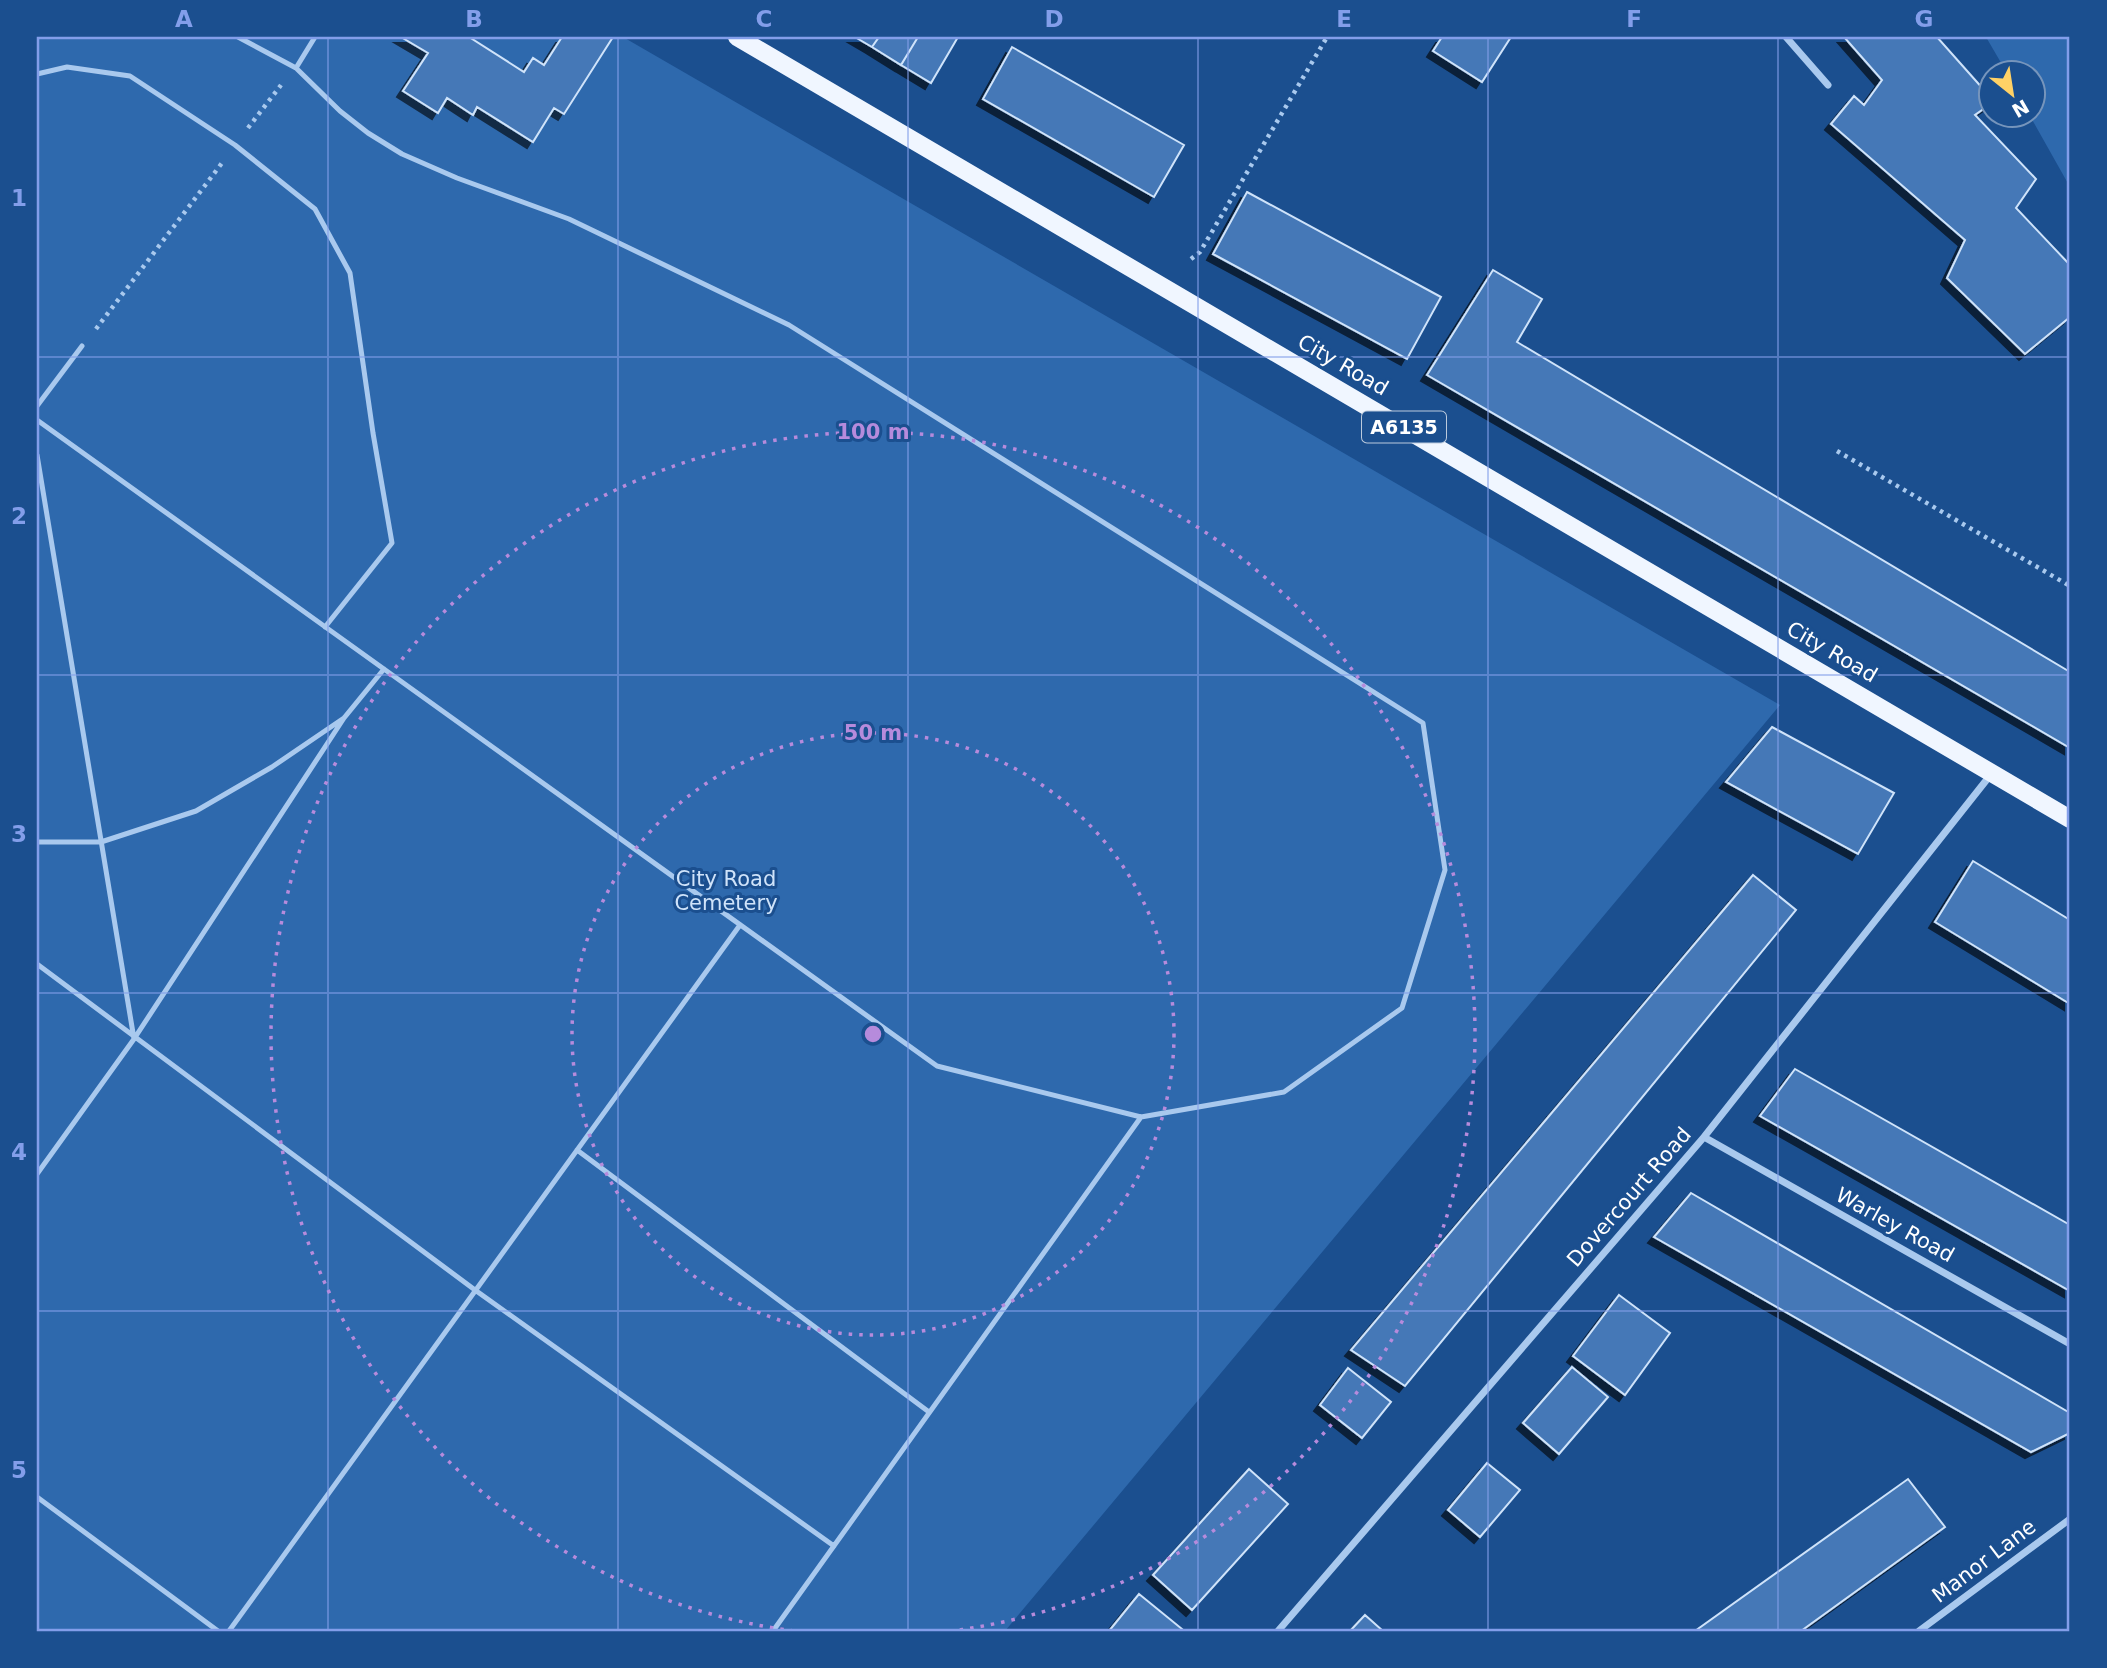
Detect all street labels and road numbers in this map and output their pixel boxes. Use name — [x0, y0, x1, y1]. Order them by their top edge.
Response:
street label: City Road — [1293, 329, 1393, 401]
road number: A6135 — [1362, 412, 1446, 442]
street label: City Road — [1782, 616, 1882, 688]
street label: Dovercourt Road — [1562, 1123, 1696, 1271]
street label: Warley Road — [1832, 1183, 1958, 1267]
street label: Manor Lane — [1928, 1514, 2040, 1608]

